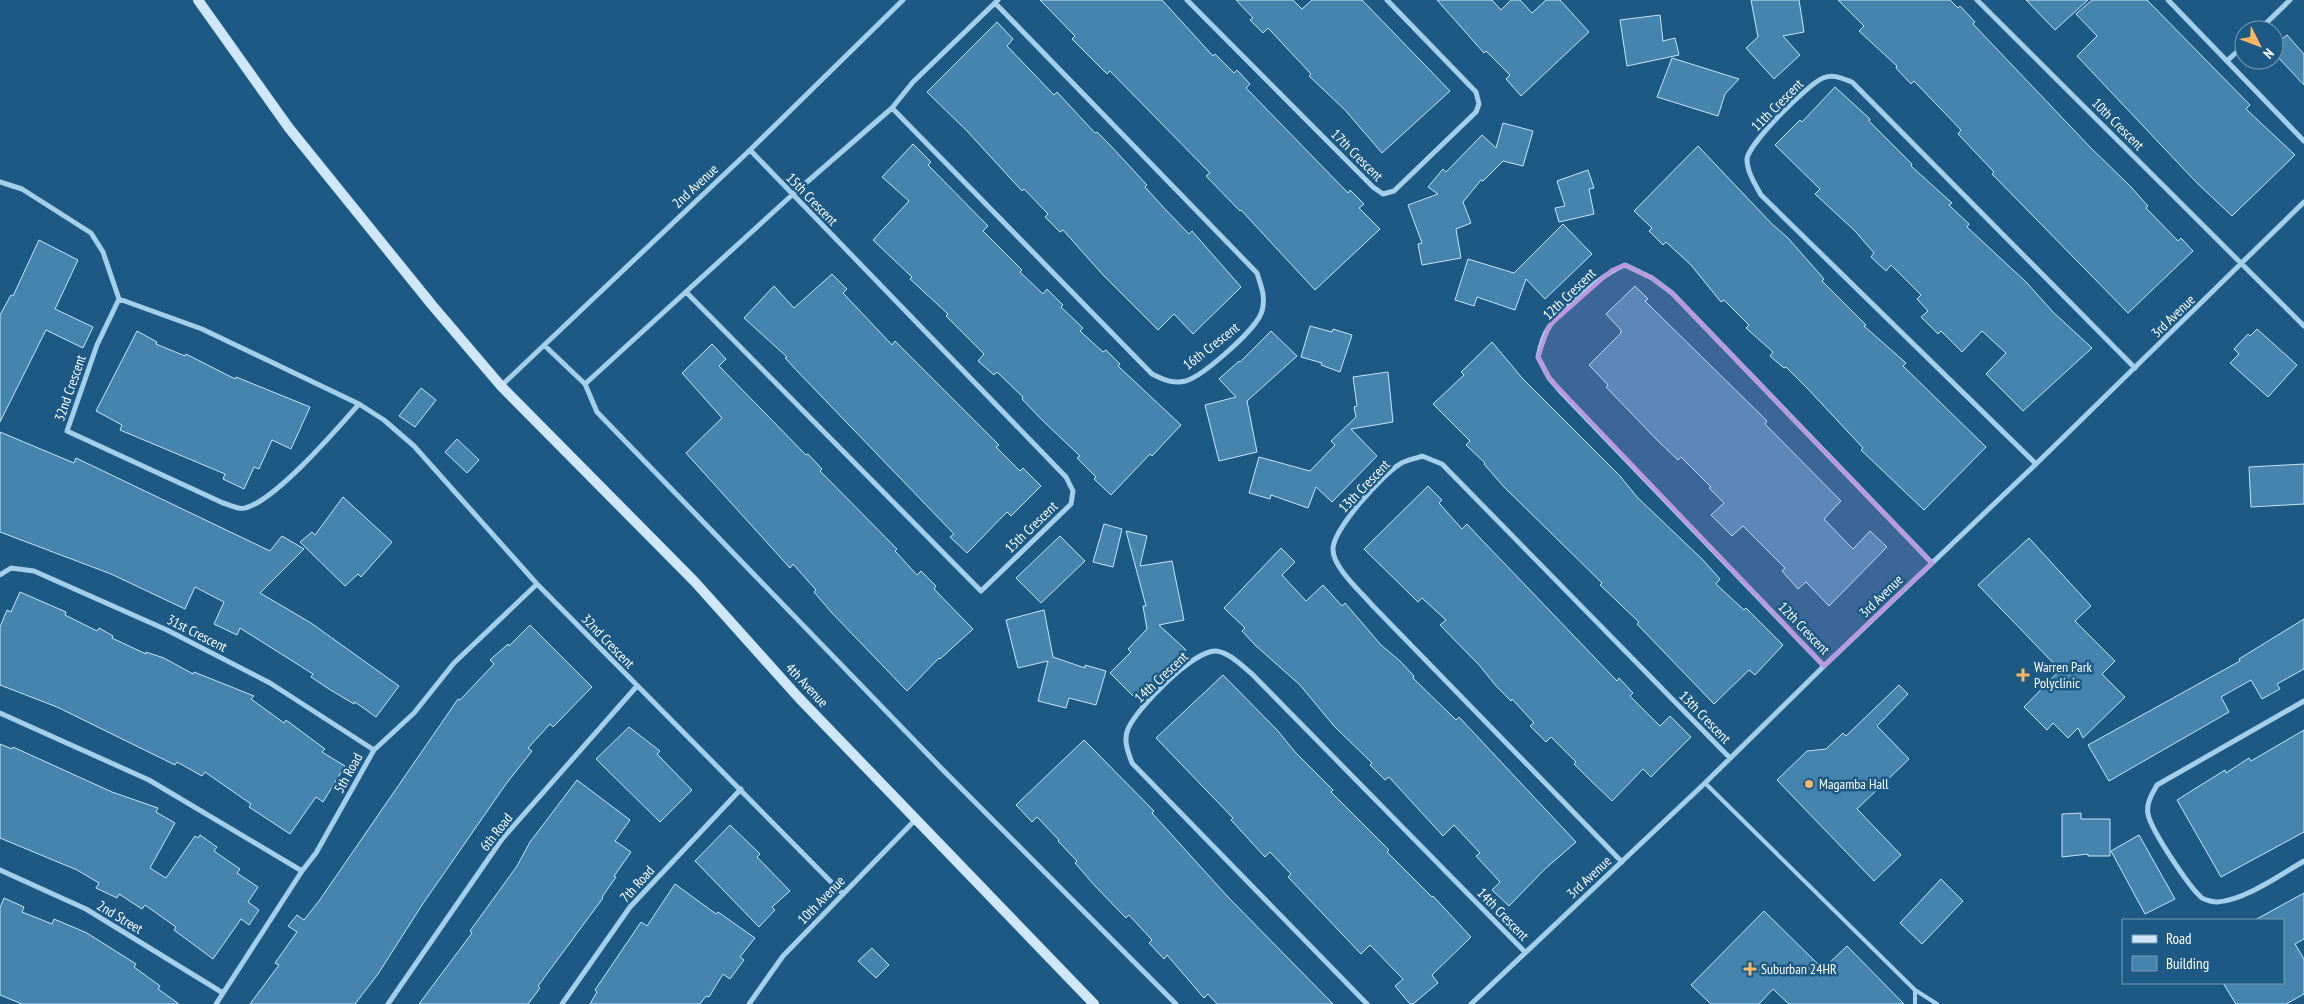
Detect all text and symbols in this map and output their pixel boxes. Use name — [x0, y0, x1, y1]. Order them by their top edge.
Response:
north arrow — [2234, 20, 2284, 70]
text: N — [2259, 45, 2278, 63]
street label: 11th Crescent — [1747, 75, 1807, 135]
street label: 10th Crescent — [2088, 94, 2148, 154]
street label: 17th Crescent — [1327, 125, 1387, 185]
street label: 2nd Avenue — [668, 160, 722, 212]
street label: 15th Crescent — [782, 169, 842, 229]
street label: 12th Crescent — [1539, 264, 1599, 324]
street label: 3rd Avenue — [2147, 291, 2199, 341]
street label: 16th Crescent — [1179, 318, 1243, 374]
street label: 32nd Crescent — [50, 352, 90, 423]
street label: 13th Crescent — [1334, 456, 1394, 516]
street label: 15th Crescent — [1001, 497, 1061, 557]
street label: 3rd Avenue — [1855, 571, 1907, 621]
street label: 12th Crescent — [1774, 598, 1834, 658]
street label: 31st Crescent — [164, 610, 230, 656]
street label: 32nd Crescent — [578, 610, 638, 672]
street label: 14th Crescent — [1130, 648, 1192, 706]
place label: Warren Park Polyclinic — [2034, 658, 2092, 692]
street label: 4th Avenue — [782, 659, 832, 711]
marker: Warren Park Polyclinic — [2016, 668, 2030, 682]
street label: 13th Crescent — [1675, 687, 1735, 747]
street label: 5th Road — [330, 750, 366, 796]
place label: Magamba Hall — [1819, 775, 1889, 793]
marker: Magamba Hall — [1803, 778, 1815, 790]
street label: 6th Road — [476, 809, 516, 855]
street label: 3rd Avenue — [1563, 852, 1615, 902]
street label: 7th Road — [616, 862, 658, 906]
street label: 10th Avenue — [793, 872, 849, 928]
street label: 14th Crescent — [1473, 884, 1533, 944]
street label: 2nd Street — [94, 896, 146, 938]
legend — [2122, 919, 2284, 984]
text: Road — [2166, 929, 2192, 948]
text: Building — [2166, 954, 2209, 973]
place label: Suburban 24HR — [1761, 960, 1837, 978]
marker: Suburban 24HR — [1743, 962, 1757, 976]

